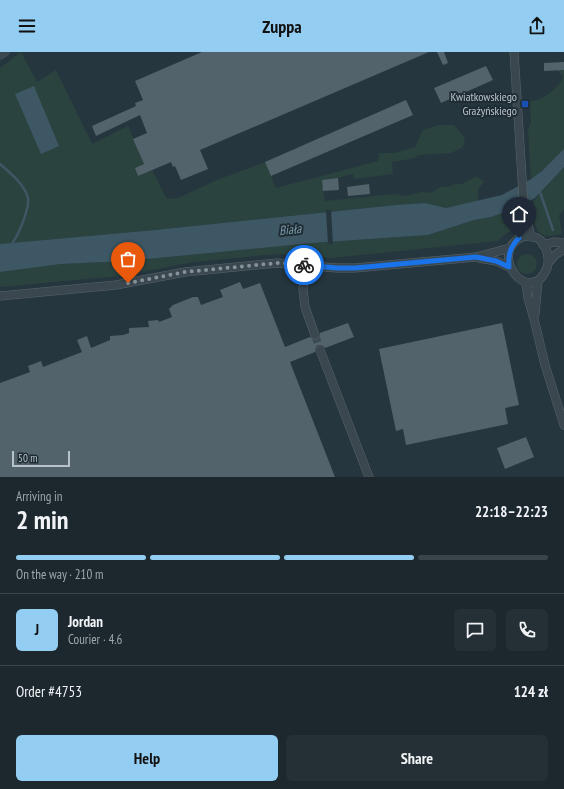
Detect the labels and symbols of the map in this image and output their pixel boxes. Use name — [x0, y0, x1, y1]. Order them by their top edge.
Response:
place label: Kwiatkowskiego Grażyńskiego — [451, 89, 517, 118]
marker: Kwiatkowskiego Grażyńskiego — [520, 99, 530, 109]
pin — [502, 197, 536, 238]
water label: Biała — [278, 220, 303, 239]
pin — [111, 242, 145, 283]
courier — [284, 245, 324, 285]
scale bar — [12, 449, 70, 468]

